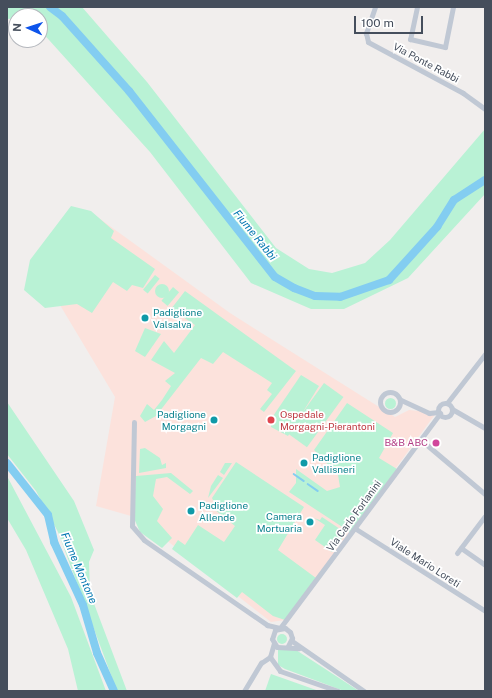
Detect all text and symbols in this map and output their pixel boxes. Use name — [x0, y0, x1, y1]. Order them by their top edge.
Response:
north arrow — [8, 8, 48, 48]
scale bar — [356, 8, 425, 34]
text: 100 m — [361, 16, 394, 30]
text: N — [11, 23, 23, 32]
street label: Via Ponte Rabbi — [391, 41, 461, 85]
water label: Fiume Rabbi — [231, 207, 279, 263]
place label: Padiglione Valsalva — [153, 306, 202, 330]
marker: Padiglione Valsalva — [140, 313, 150, 323]
place label: Padiglione Morgagni — [157, 408, 206, 432]
place label: Ospedale Morgagni-Pierantoni — [280, 408, 375, 432]
marker: Ospedale Morgagni-Pierantoni — [265, 414, 277, 426]
marker: Padiglione Morgagni — [209, 415, 219, 425]
place label: B&B ABC — [384, 437, 428, 449]
marker: B&B ABC — [431, 438, 441, 448]
place label: Padiglione Vallisneri — [312, 451, 361, 474]
marker: Padiglione Vallisneri — [299, 458, 309, 468]
street label: Via Carlo Forlanini — [324, 478, 384, 554]
place label: Padiglione Allende — [199, 499, 248, 522]
marker: Padiglione Allende — [186, 506, 196, 516]
place label: Camera Mortuaria — [257, 510, 302, 534]
marker: Camera Mortuaria — [305, 517, 315, 527]
water label: Fiume Montone — [58, 530, 100, 606]
street label: Viale Mario Loreti — [388, 536, 462, 590]

